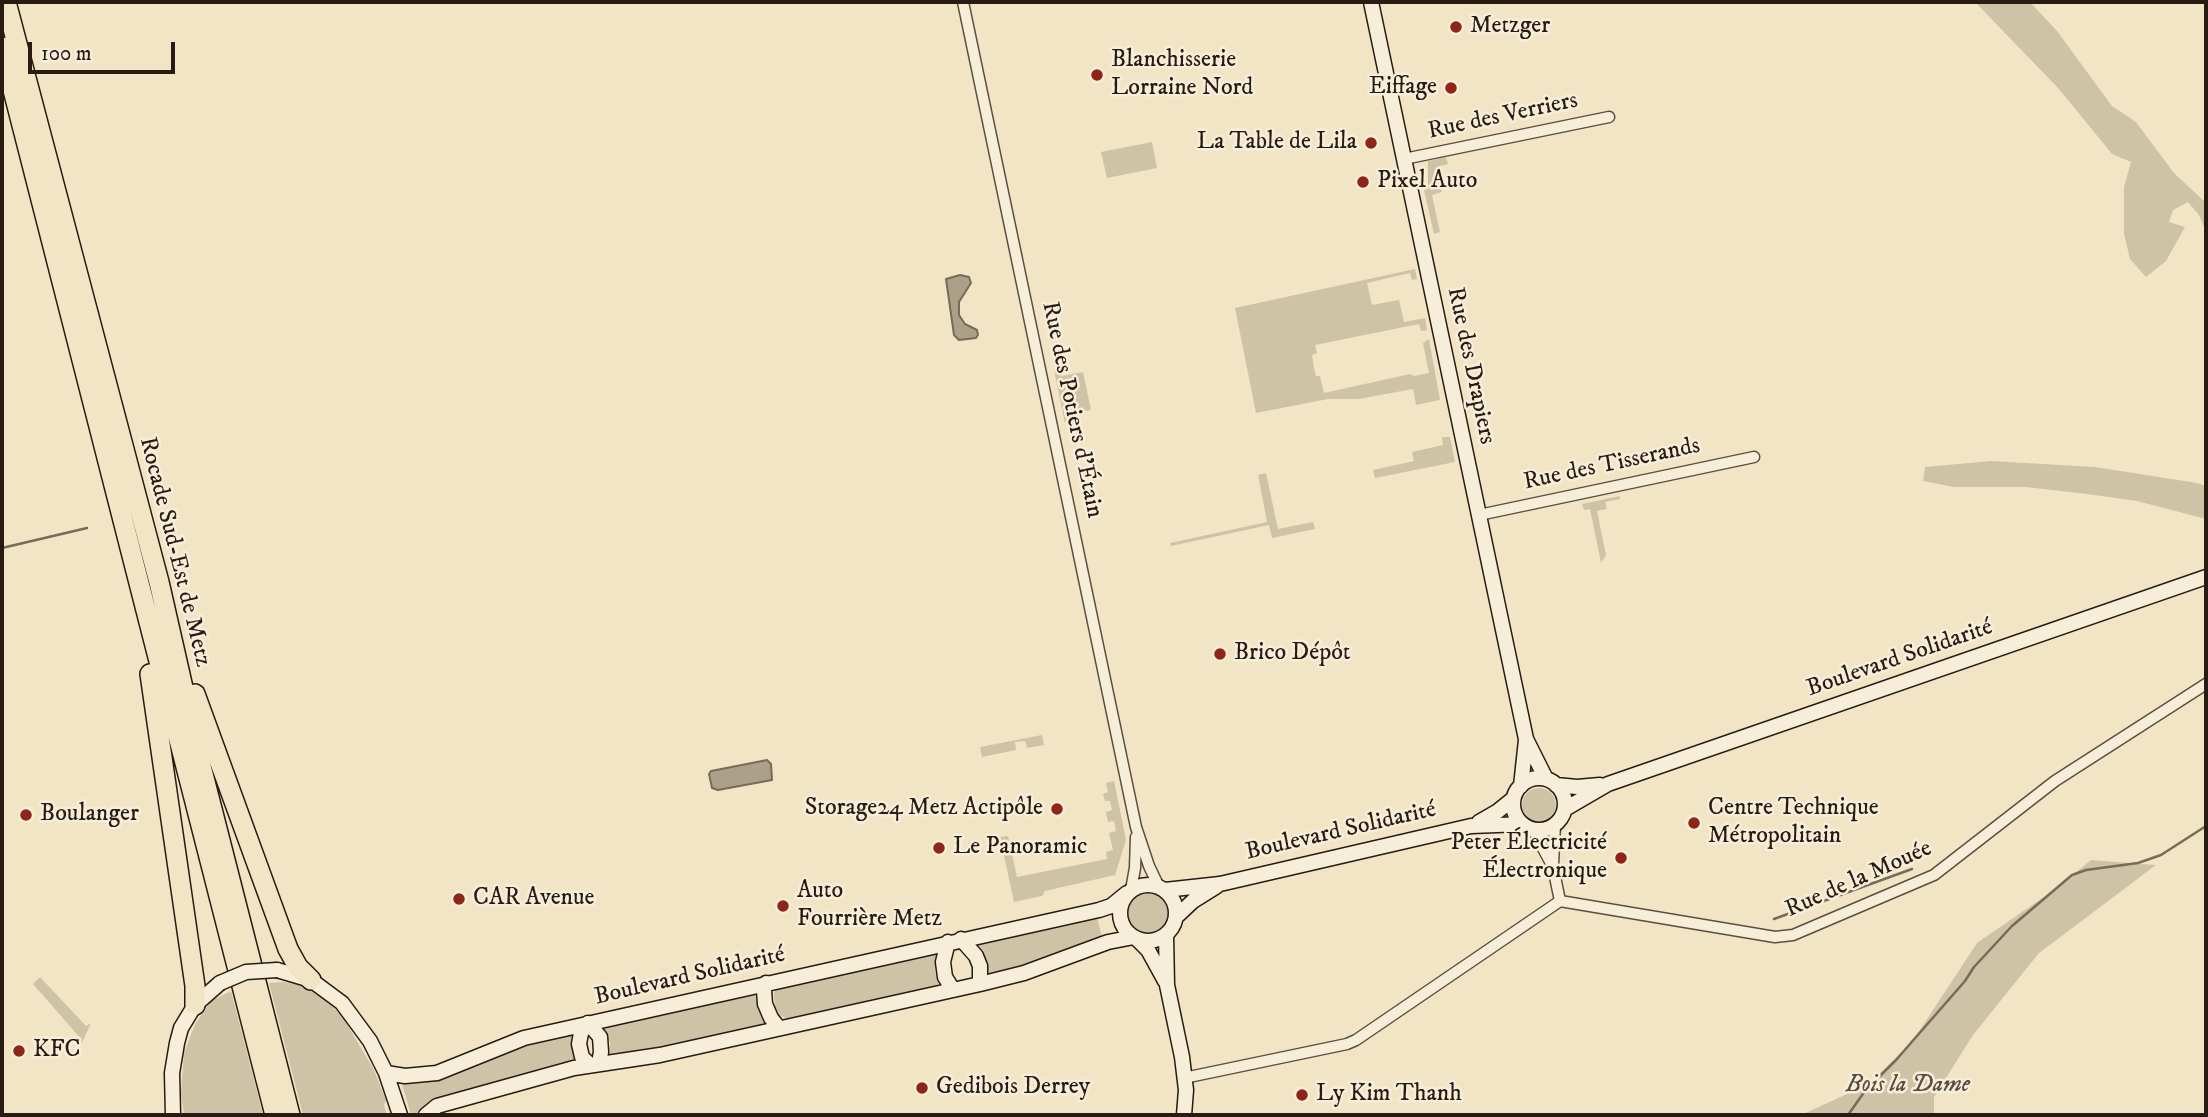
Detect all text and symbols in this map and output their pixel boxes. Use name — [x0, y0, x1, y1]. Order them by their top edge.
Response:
place label: Metzger — [1470, 13, 1550, 41]
marker: Metzger — [1448, 19, 1464, 35]
scale bar — [32, 28, 178, 72]
text: 100 m — [41, 41, 92, 67]
place label: Blanchisserie Lorraine Nord — [1111, 47, 1253, 103]
marker: Blanchisserie Lorraine Nord — [1089, 67, 1105, 83]
place label: Eiffage — [1369, 74, 1437, 102]
marker: Eiffage — [1443, 80, 1459, 96]
street label: Rue des Verriers — [1425, 87, 1581, 147]
place label: La Table de Lila — [1197, 129, 1357, 157]
marker: La Table de Lila — [1363, 135, 1379, 151]
place label: Pixel Auto — [1377, 168, 1477, 196]
marker: Pixel Auto — [1355, 174, 1371, 190]
street label: Rue des Drapiers — [1439, 285, 1501, 447]
street label: Rue des Potiers d'Étain — [1034, 299, 1108, 521]
street label: Rue des Tisserands — [1521, 432, 1703, 498]
street label: Rocade Sud-Est de Metz — [132, 434, 216, 670]
street label: Boulevard Solidarité — [1803, 614, 1997, 704]
place label: Brico Dépôt — [1234, 640, 1351, 668]
marker: Brico Dépôt — [1212, 646, 1228, 662]
place label: Storage24 Metz Actipôle — [805, 795, 1043, 823]
place label: Centre Technique Métropolitain — [1708, 795, 1879, 851]
street label: Boulevard Solidarité — [1243, 796, 1439, 868]
place label: Boulanger — [40, 801, 139, 829]
marker: Storage24 Metz Actipôle — [1049, 801, 1065, 817]
marker: Boulanger — [18, 807, 34, 823]
marker: Centre Technique Métropolitain — [1686, 815, 1702, 831]
place label: Peter Électricité Électronique — [1451, 830, 1607, 886]
place label: Le Panoramic — [953, 834, 1087, 862]
street label: Rue de la Mouée — [1781, 835, 1937, 925]
marker: Le Panoramic — [931, 840, 947, 856]
marker: Peter Électricité Électronique — [1613, 850, 1629, 866]
place label: Auto Fourrière Metz — [797, 878, 942, 934]
place label: CAR Avenue — [473, 885, 595, 913]
marker: CAR Avenue — [451, 891, 467, 907]
marker: Auto Fourrière Metz — [775, 898, 791, 914]
street label: Boulevard Solidarité — [592, 941, 788, 1013]
place label: KFC — [33, 1037, 81, 1065]
marker: KFC — [11, 1043, 27, 1059]
park label: Bois la Dame — [1846, 1072, 1970, 1100]
place label: Gedibois Derrey — [936, 1074, 1090, 1102]
marker: Gedibois Derrey — [914, 1080, 930, 1096]
place label: Ly Kim Thanh — [1316, 1081, 1462, 1109]
marker: Ly Kim Thanh — [1294, 1087, 1310, 1103]

